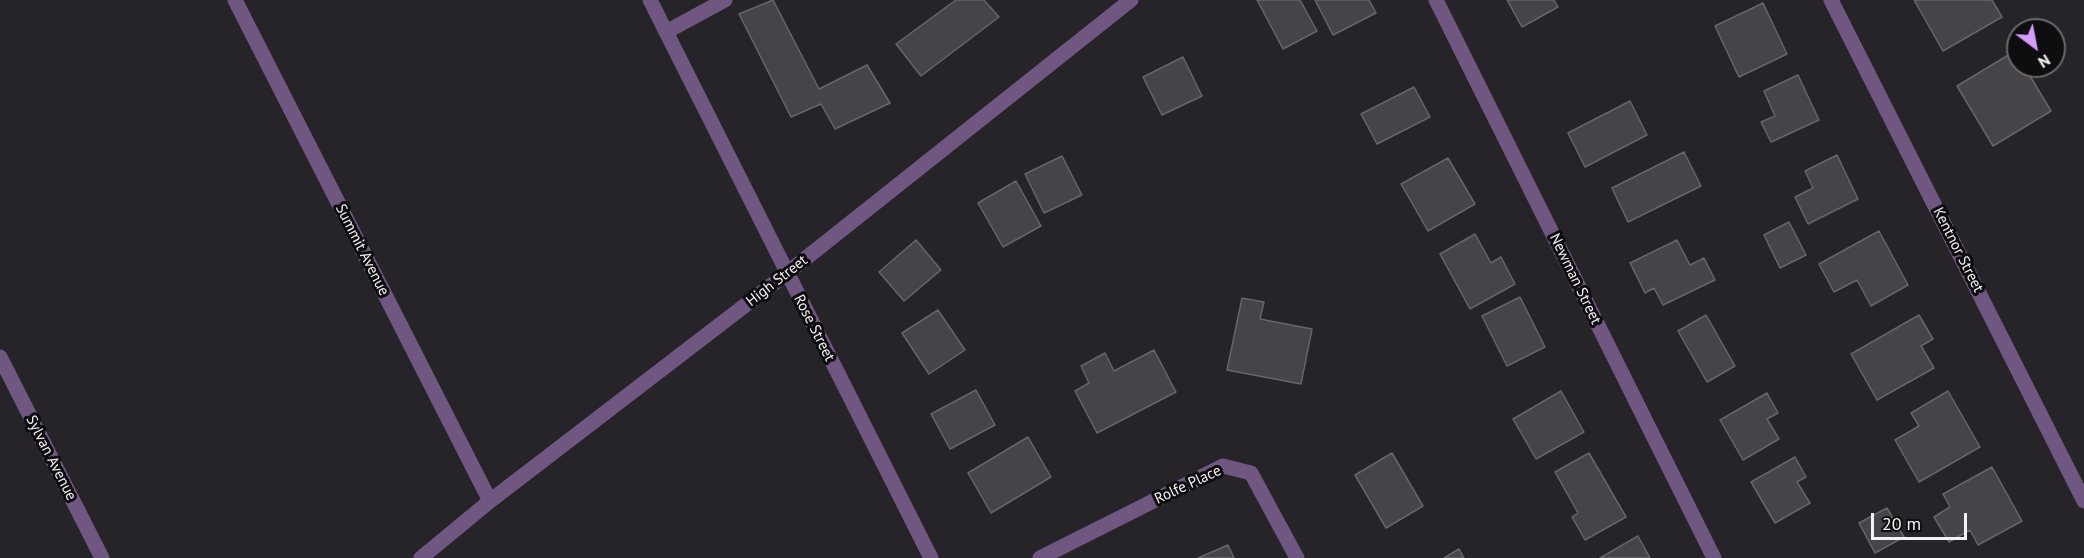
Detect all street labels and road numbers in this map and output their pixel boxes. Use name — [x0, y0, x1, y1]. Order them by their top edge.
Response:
street label: Summit Avenue — [331, 201, 393, 299]
street label: Kentnor Street — [1929, 204, 1987, 296]
street label: Newman Street — [1545, 231, 1605, 327]
street label: High Street — [743, 252, 811, 310]
street label: Rose Street — [790, 292, 838, 364]
street label: Sylvan Avenue — [22, 412, 80, 504]
street label: Rolfe Place — [1152, 462, 1224, 508]

